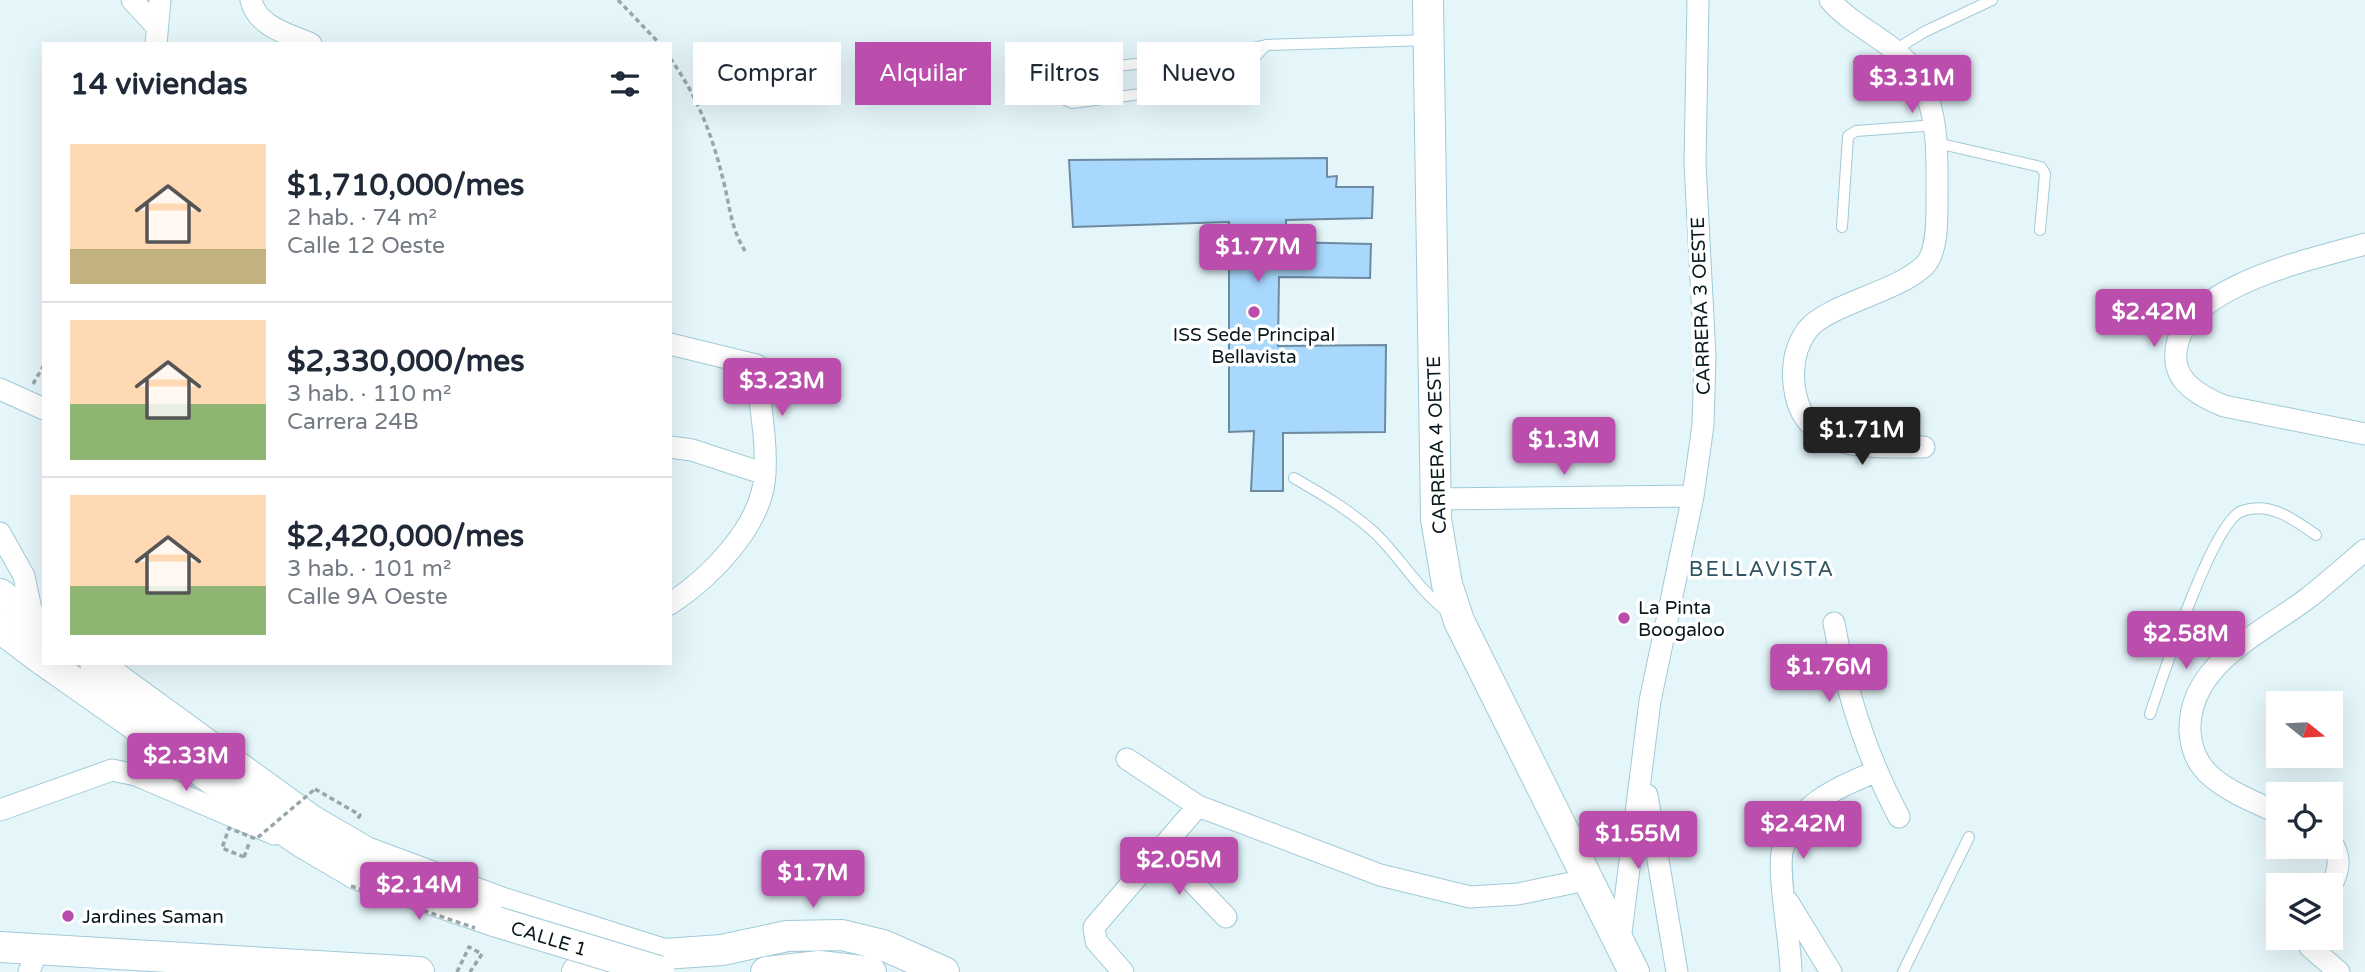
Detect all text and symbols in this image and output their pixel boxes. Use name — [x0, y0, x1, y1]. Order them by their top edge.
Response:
chip: Comprar — [693, 42, 841, 105]
chip: Alquilar — [855, 42, 991, 105]
chip: Filtros — [1005, 42, 1123, 105]
chip: Nuevo — [1137, 42, 1260, 105]
pin: $3.31M — [1855, 55, 1969, 115]
text: $3.31M — [1869, 64, 1955, 92]
icon: filters — [606, 65, 644, 103]
text: 14 viviendas — [70, 66, 248, 103]
text: $1,710,000/mes — [287, 167, 524, 204]
icon: home — [126, 172, 210, 256]
text: 2 hab. · 74 m² — [287, 204, 437, 232]
street label: CARRERA 3 OESTE — [1687, 216, 1715, 395]
pin: $1.77M — [1201, 224, 1315, 284]
text: Calle 12 Oeste — [287, 232, 445, 260]
text: $1.77M — [1215, 233, 1301, 261]
pin: $2.42M — [2097, 290, 2211, 349]
text: $2.42M — [2111, 298, 2197, 326]
marker: ISS Sede Principal Bellavista — [1246, 304, 1262, 320]
place label: ISS Sede Principal Bellavista — [1173, 324, 1335, 368]
text: $2,330,000/mes — [287, 343, 525, 380]
icon: home — [126, 348, 210, 432]
street label: CARRERA 4 OESTE — [1423, 355, 1451, 534]
pin: $3.23M — [725, 358, 839, 418]
text: $3.23M — [739, 367, 825, 395]
text: 3 hab. · 110 m² — [287, 380, 452, 408]
pin: $1.71M — [1805, 407, 1919, 467]
text: Carrera 24B — [287, 408, 419, 436]
text: $1.71M — [1819, 416, 1905, 444]
pin: $1.3M — [1515, 418, 1613, 477]
text: $1.3M — [1528, 426, 1600, 454]
text: $2,420,000/mes — [287, 518, 524, 555]
icon: home — [126, 523, 210, 607]
text: 3 hab. · 101 m² — [287, 555, 452, 583]
district label: BELLAVISTA — [1689, 557, 1835, 582]
text: Calle 9A Oeste — [287, 583, 448, 611]
place label: La Pinta Boogaloo — [1638, 597, 1725, 641]
marker: La Pinta Boogaloo — [1616, 610, 1632, 626]
pin: $2.58M — [2129, 612, 2243, 671]
text: $2.58M — [2143, 620, 2229, 648]
pin: $1.76M — [1772, 644, 1886, 704]
text: $1.76M — [1786, 653, 1872, 681]
north arrow — [2266, 691, 2343, 768]
map controls — [2266, 691, 2343, 950]
pin: $2.33M — [129, 734, 243, 793]
text: $2.33M — [143, 742, 229, 770]
button: locate — [2266, 782, 2343, 859]
pin: $2.42M — [1746, 802, 1860, 861]
text: $2.42M — [1760, 810, 1846, 838]
pin: $1.55M — [1581, 812, 1695, 871]
text: $1.55M — [1595, 820, 1681, 848]
pin: $2.05M — [1122, 838, 1236, 897]
text: $2.05M — [1136, 846, 1222, 874]
pin: $1.7M — [764, 850, 862, 910]
text: $1.7M — [777, 859, 849, 887]
pin: $2.14M — [362, 862, 476, 922]
text: $2.14M — [376, 871, 462, 899]
button: layers — [2266, 873, 2343, 950]
place label: Jardines Saman — [82, 906, 224, 928]
marker: Jardines Saman — [60, 908, 76, 924]
street label: CALLE 1 — [508, 917, 589, 961]

